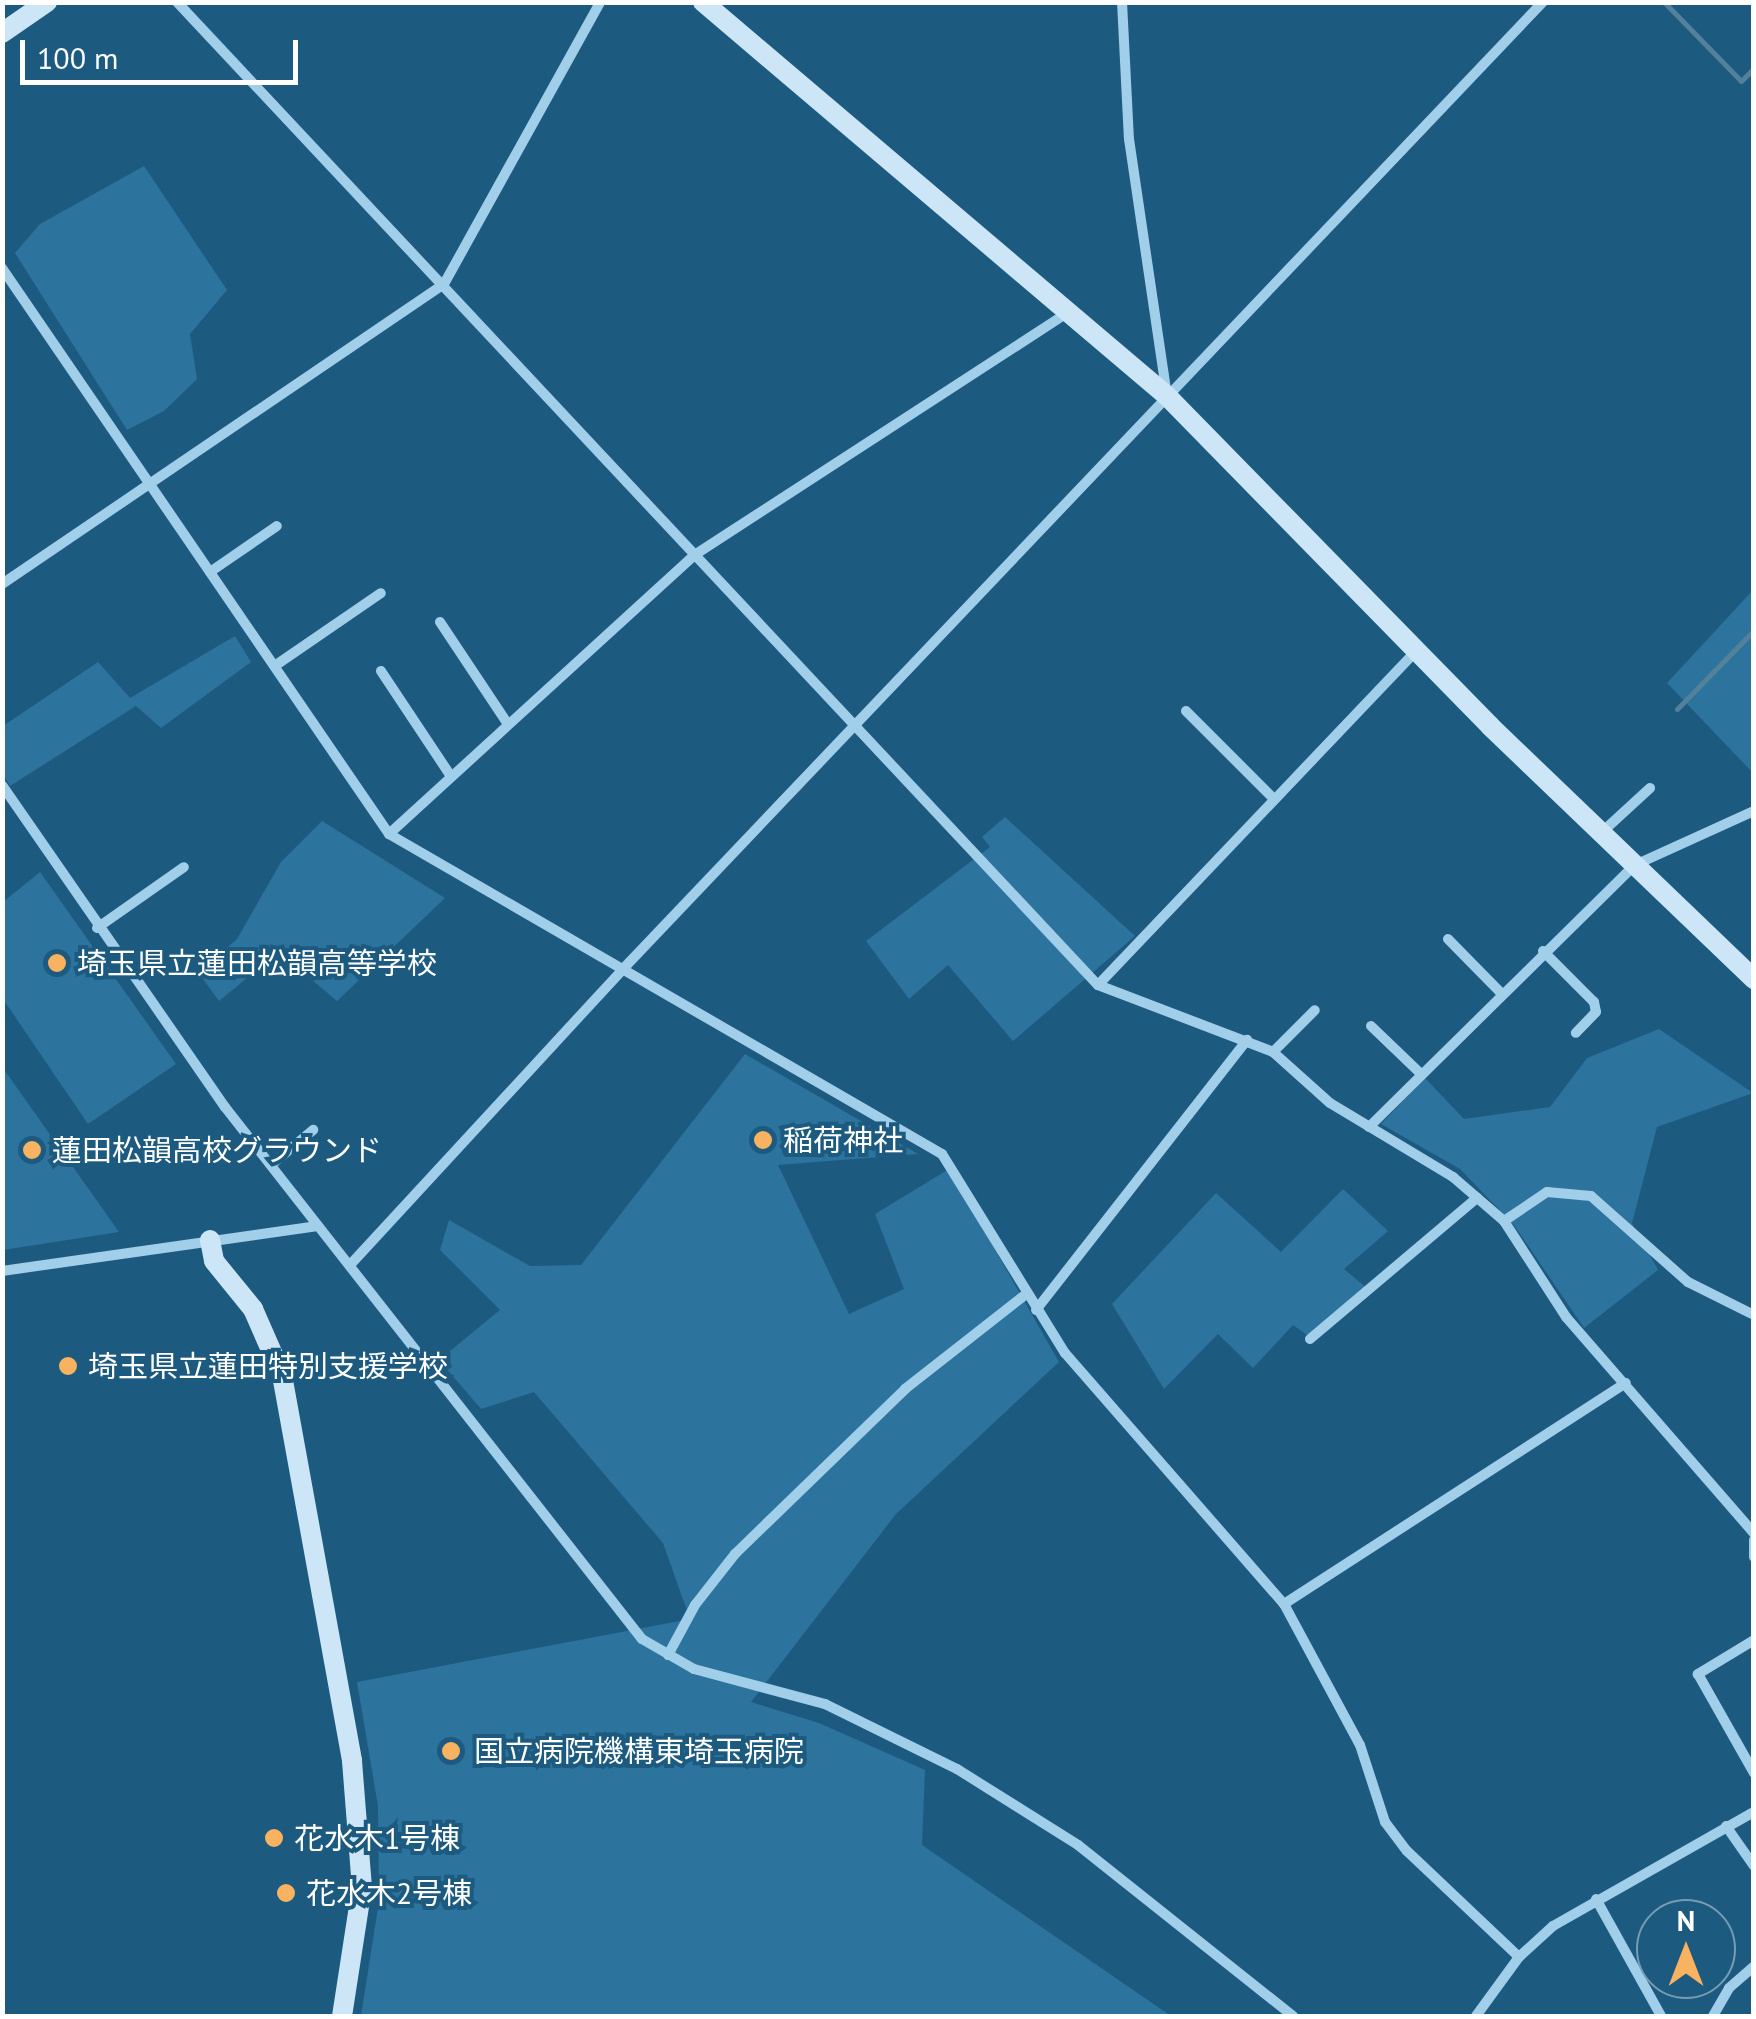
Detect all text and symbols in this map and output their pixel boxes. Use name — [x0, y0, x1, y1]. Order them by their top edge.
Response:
scale bar — [25, 20, 302, 82]
text: 100 m — [37, 38, 118, 77]
place label: 埼玉県立蓮田松韻高等学校 — [77, 945, 437, 981]
marker: 埼玉県立蓮田松韻高等学校 — [46, 952, 68, 974]
place label: 稲荷神社 — [783, 1122, 903, 1158]
marker: 稲荷神社 — [752, 1129, 774, 1151]
place label: 蓮田松韻高校グラウンド — [52, 1132, 382, 1168]
marker: 蓮田松韻高校グラウンド — [21, 1139, 43, 1161]
place label: 埼玉県立蓮田特別支援学校 — [88, 1348, 448, 1384]
marker: 埼玉県立蓮田特別支援学校 — [57, 1355, 79, 1377]
place label: 国立病院機構東埼玉病院 — [474, 1733, 804, 1769]
marker: 国立病院機構東埼玉病院 — [438, 1738, 464, 1764]
place label: 花水木1号棟 — [294, 1820, 460, 1856]
marker: 花水木1号棟 — [263, 1827, 285, 1849]
place label: 花水木2号棟 — [306, 1875, 472, 1911]
marker: 花水木2号棟 — [275, 1882, 297, 1904]
north arrow — [1636, 1899, 1736, 1999]
text: N — [1677, 1902, 1695, 1939]

